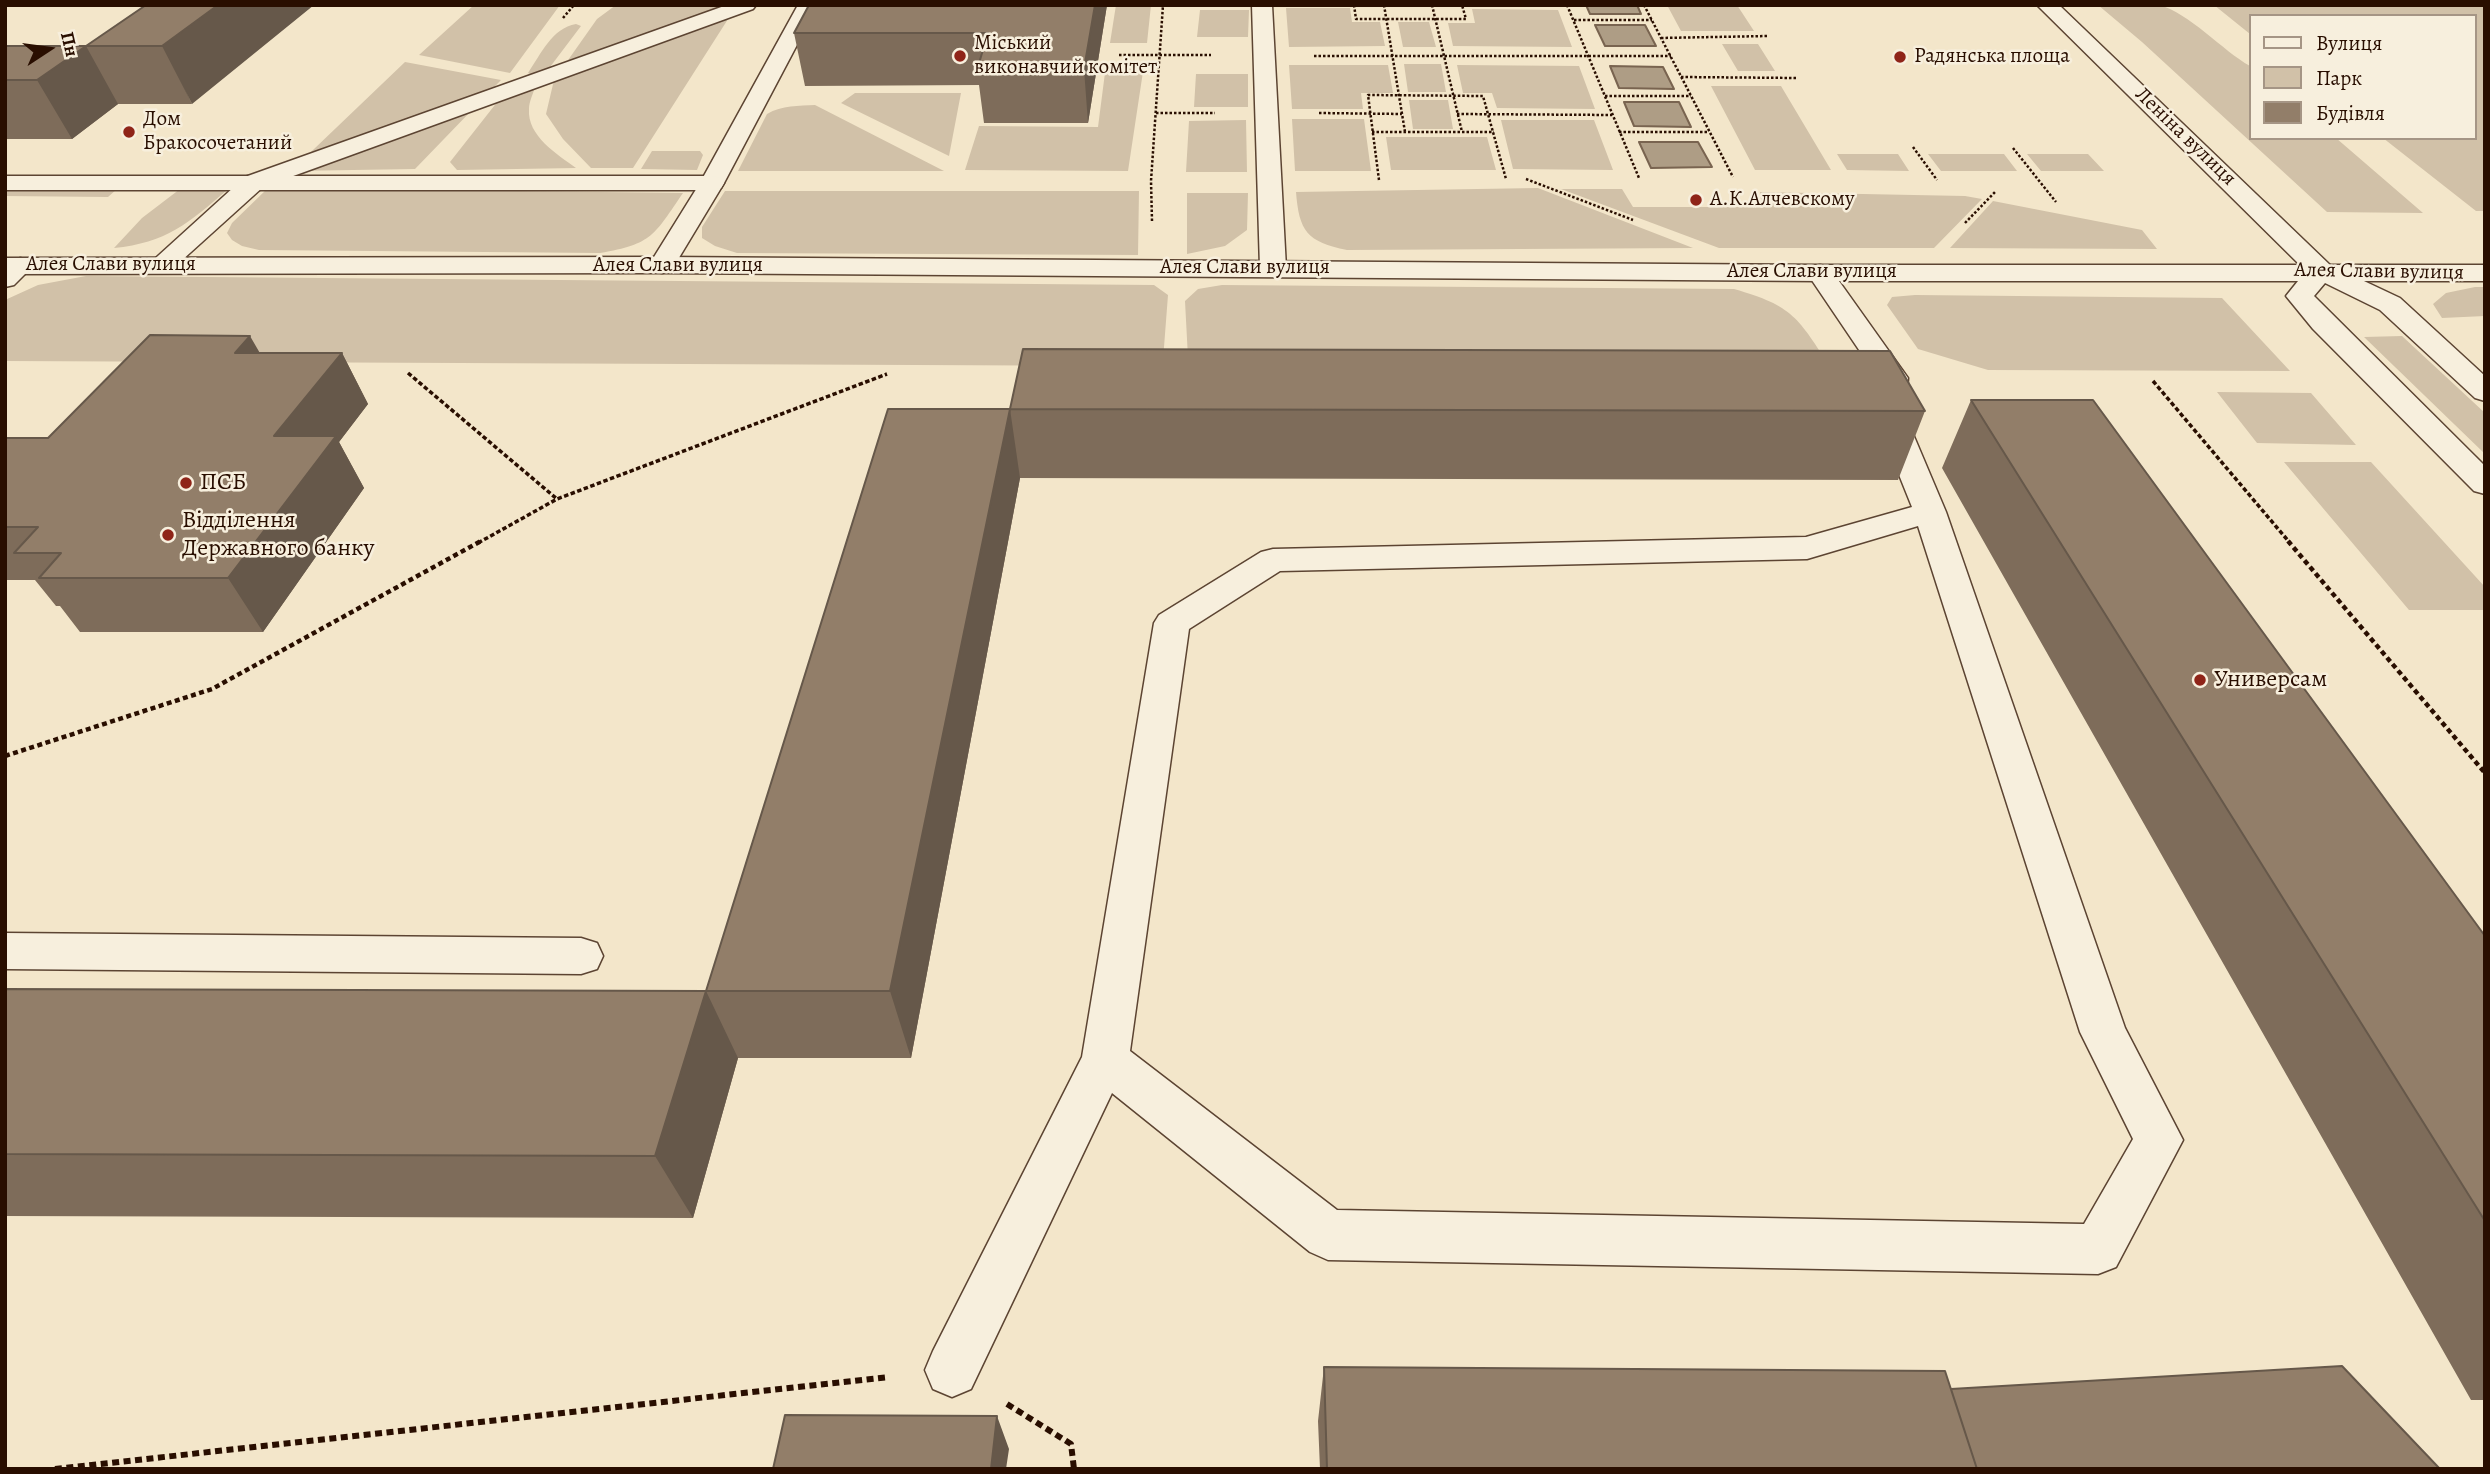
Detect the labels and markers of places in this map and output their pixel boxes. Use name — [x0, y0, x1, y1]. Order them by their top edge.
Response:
place label: Міський виконавчий комітет — [974, 31, 1157, 81]
place label: Радянська площа — [1914, 44, 2070, 70]
marker: Міський виконавчий комітет — [952, 48, 968, 64]
marker: Радянська площа — [1892, 49, 1908, 65]
place label: Дом Бракосочетаний — [143, 107, 292, 157]
marker: Дом Бракосочетаний — [121, 124, 137, 140]
place label: А.К.Алчевскому — [1710, 187, 1855, 213]
marker: А.К.Алчевскому — [1688, 192, 1704, 208]
place label: ПСБ — [200, 469, 246, 497]
marker: ПСБ — [178, 475, 194, 491]
place label: Відділення Державного банку — [182, 507, 374, 563]
marker: Відділення Державного банку — [160, 527, 176, 543]
place label: Универсам — [2214, 666, 2327, 694]
marker: Универсам — [2192, 672, 2208, 688]

